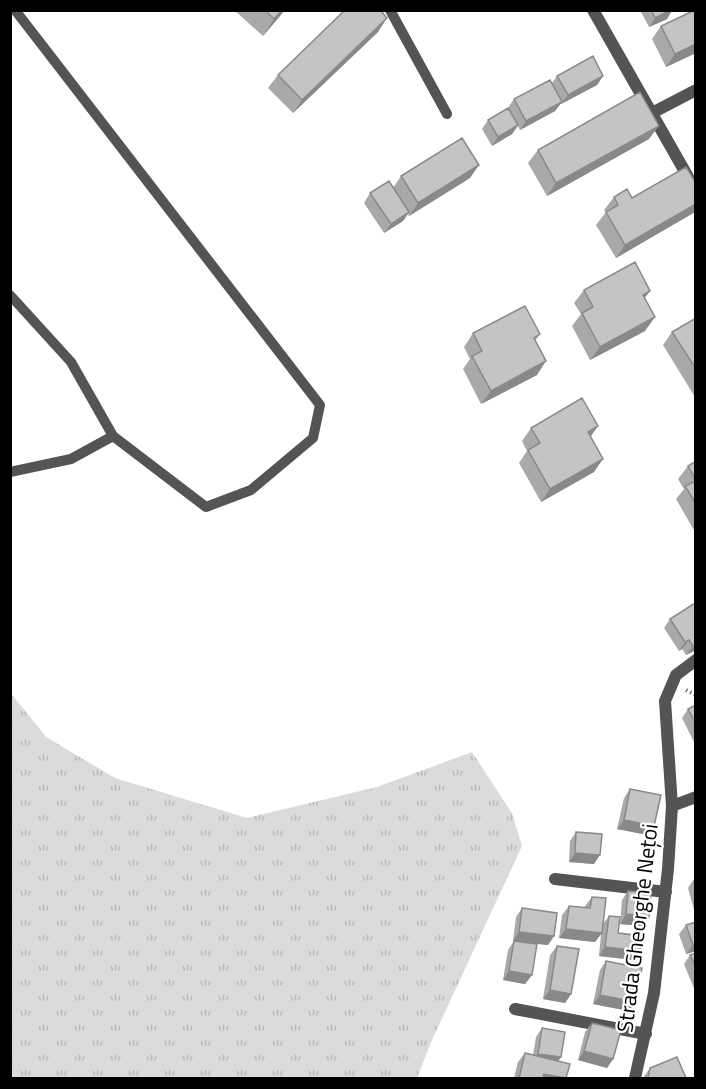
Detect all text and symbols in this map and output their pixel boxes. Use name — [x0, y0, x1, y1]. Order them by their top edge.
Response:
street label: Strada Gheorghe Nețoi — [607, 822, 667, 1034]

